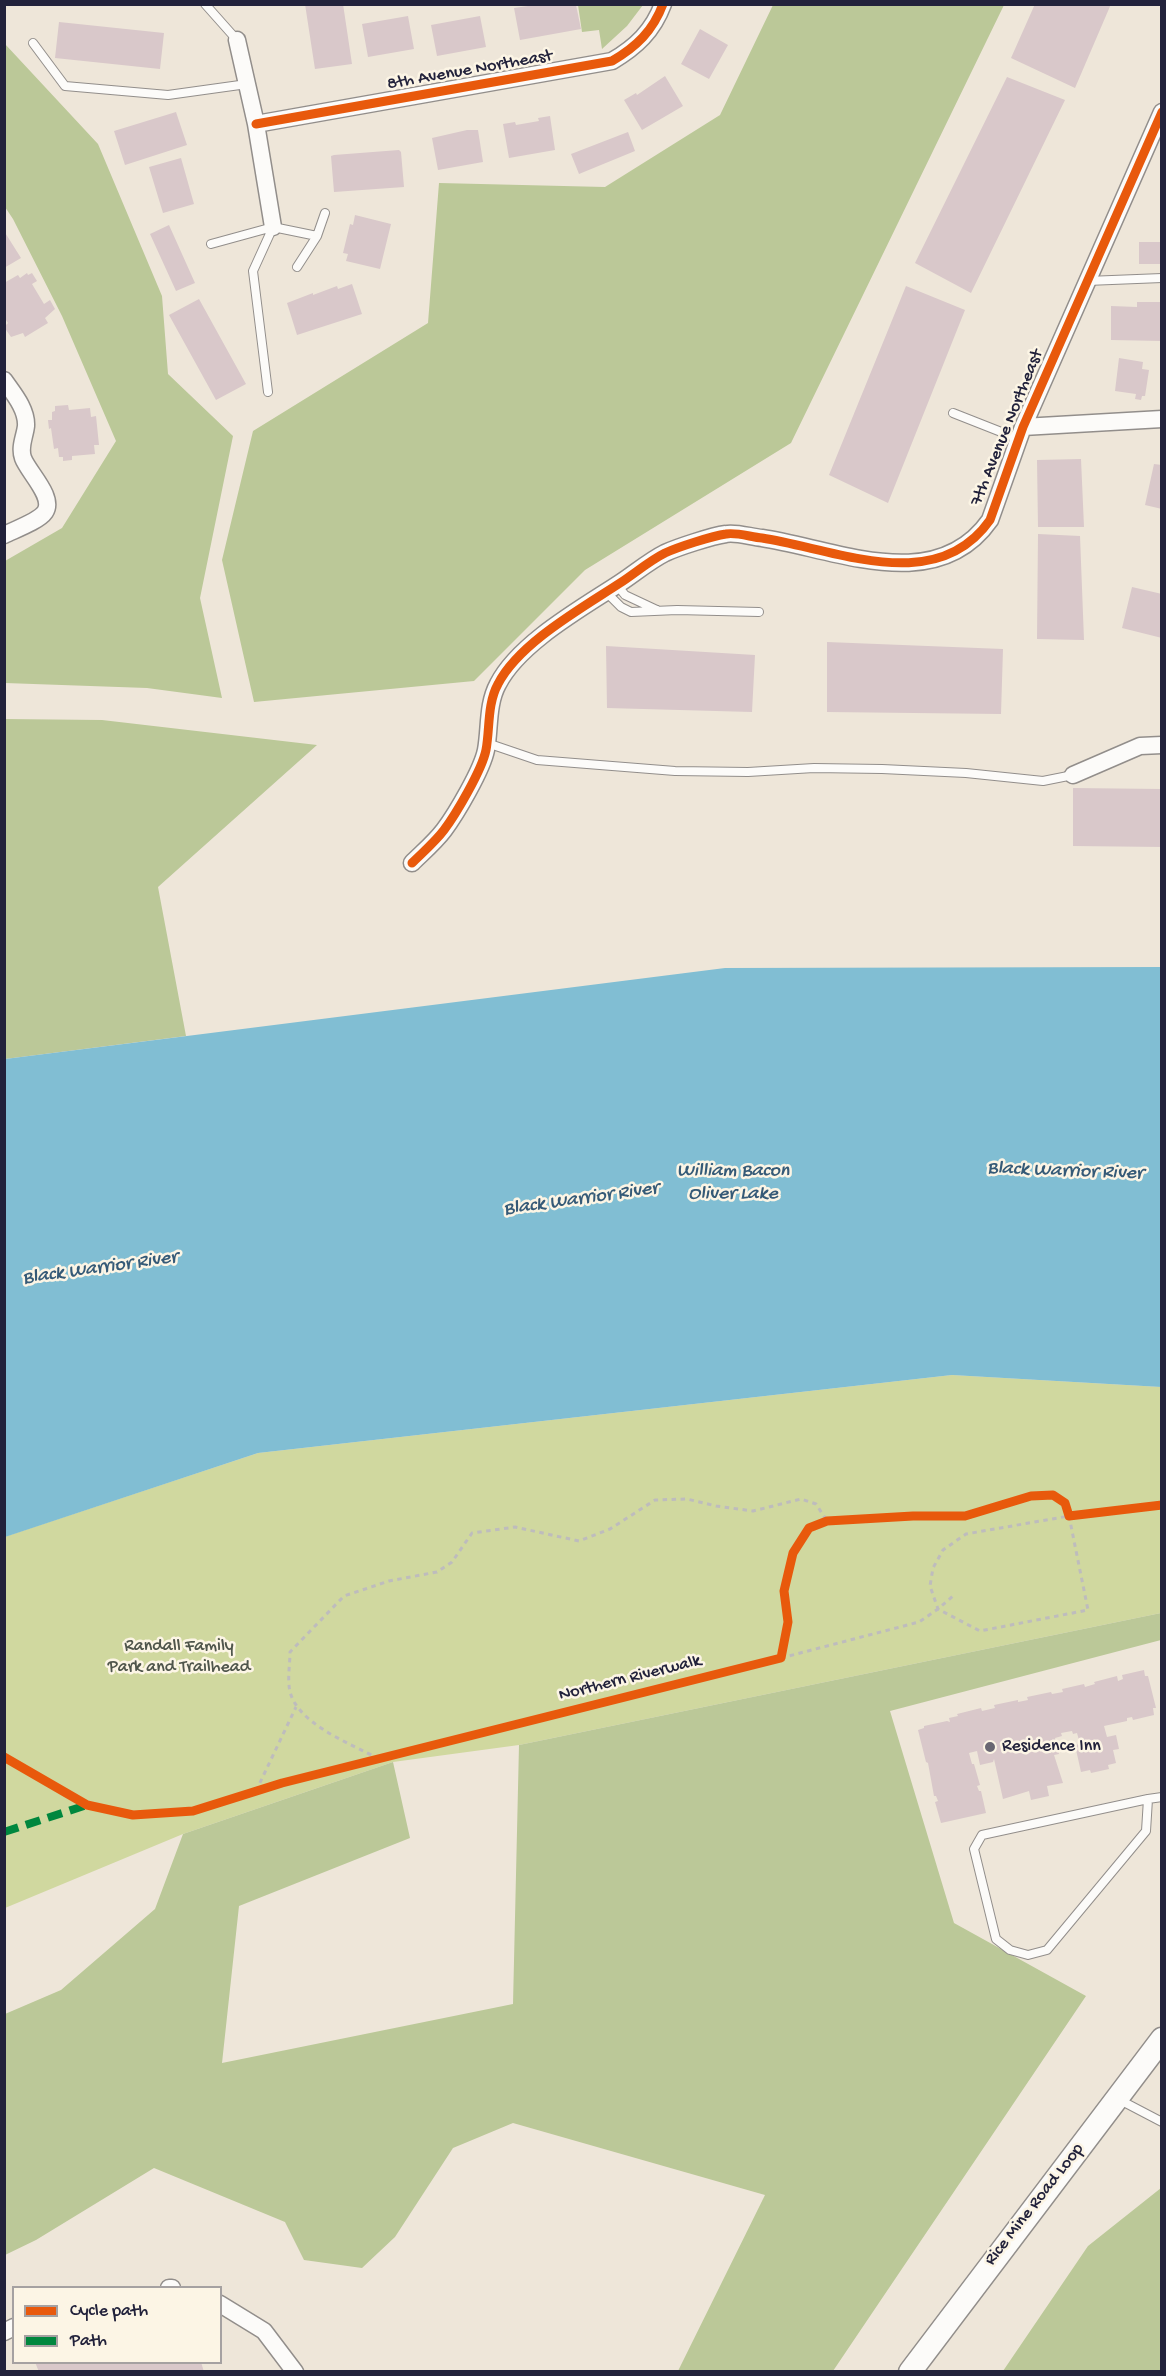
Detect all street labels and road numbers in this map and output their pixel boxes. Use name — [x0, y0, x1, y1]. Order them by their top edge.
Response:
street label: 8th Avenue Northeast — [386, 46, 554, 96]
street label: 7th Avenue Northeast — [967, 347, 1049, 509]
street label: Northern Riverwalk — [557, 1651, 703, 1707]
street label: Rice Mine Road Loop — [981, 2140, 1089, 2270]

